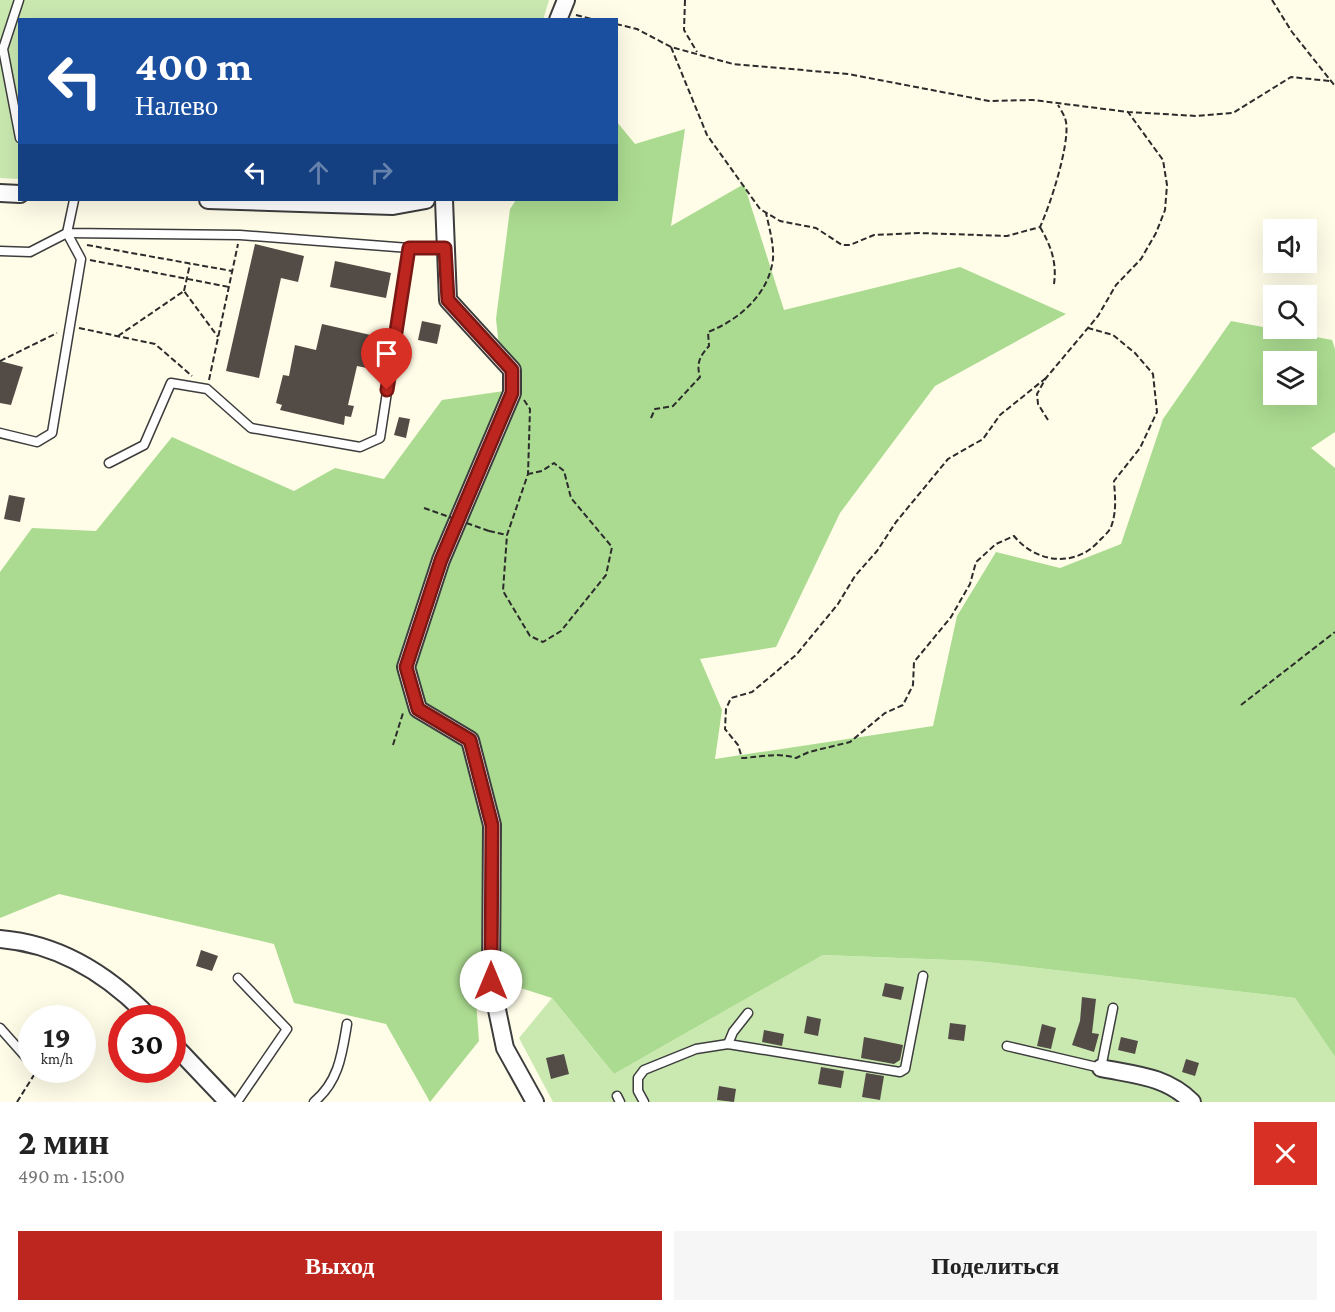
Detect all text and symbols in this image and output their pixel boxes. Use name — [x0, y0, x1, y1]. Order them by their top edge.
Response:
icon: left — [36, 42, 114, 120]
text: 400 m — [135, 42, 252, 89]
text: Налево — [135, 91, 218, 121]
icon: left — [239, 156, 272, 189]
icon: ahead — [302, 156, 335, 189]
icon: right — [365, 156, 398, 189]
map controls — [1263, 219, 1317, 405]
button: sound — [1263, 219, 1317, 273]
button: search — [1263, 285, 1317, 339]
pin — [361, 328, 412, 390]
icon: arrive — [370, 337, 403, 370]
button: layers — [1263, 351, 1317, 405]
position arrow — [459, 949, 523, 1013]
speed limit sign: 30 — [108, 1005, 186, 1083]
text: 19 — [43, 1020, 71, 1053]
text: km/h — [41, 1051, 73, 1067]
text: 2 мин — [18, 1122, 109, 1162]
button: close — [1254, 1122, 1317, 1185]
text: 490 m · 15:00 — [18, 1165, 125, 1187]
button: Выход — [18, 1231, 662, 1300]
button: Поделиться — [674, 1231, 1317, 1300]

